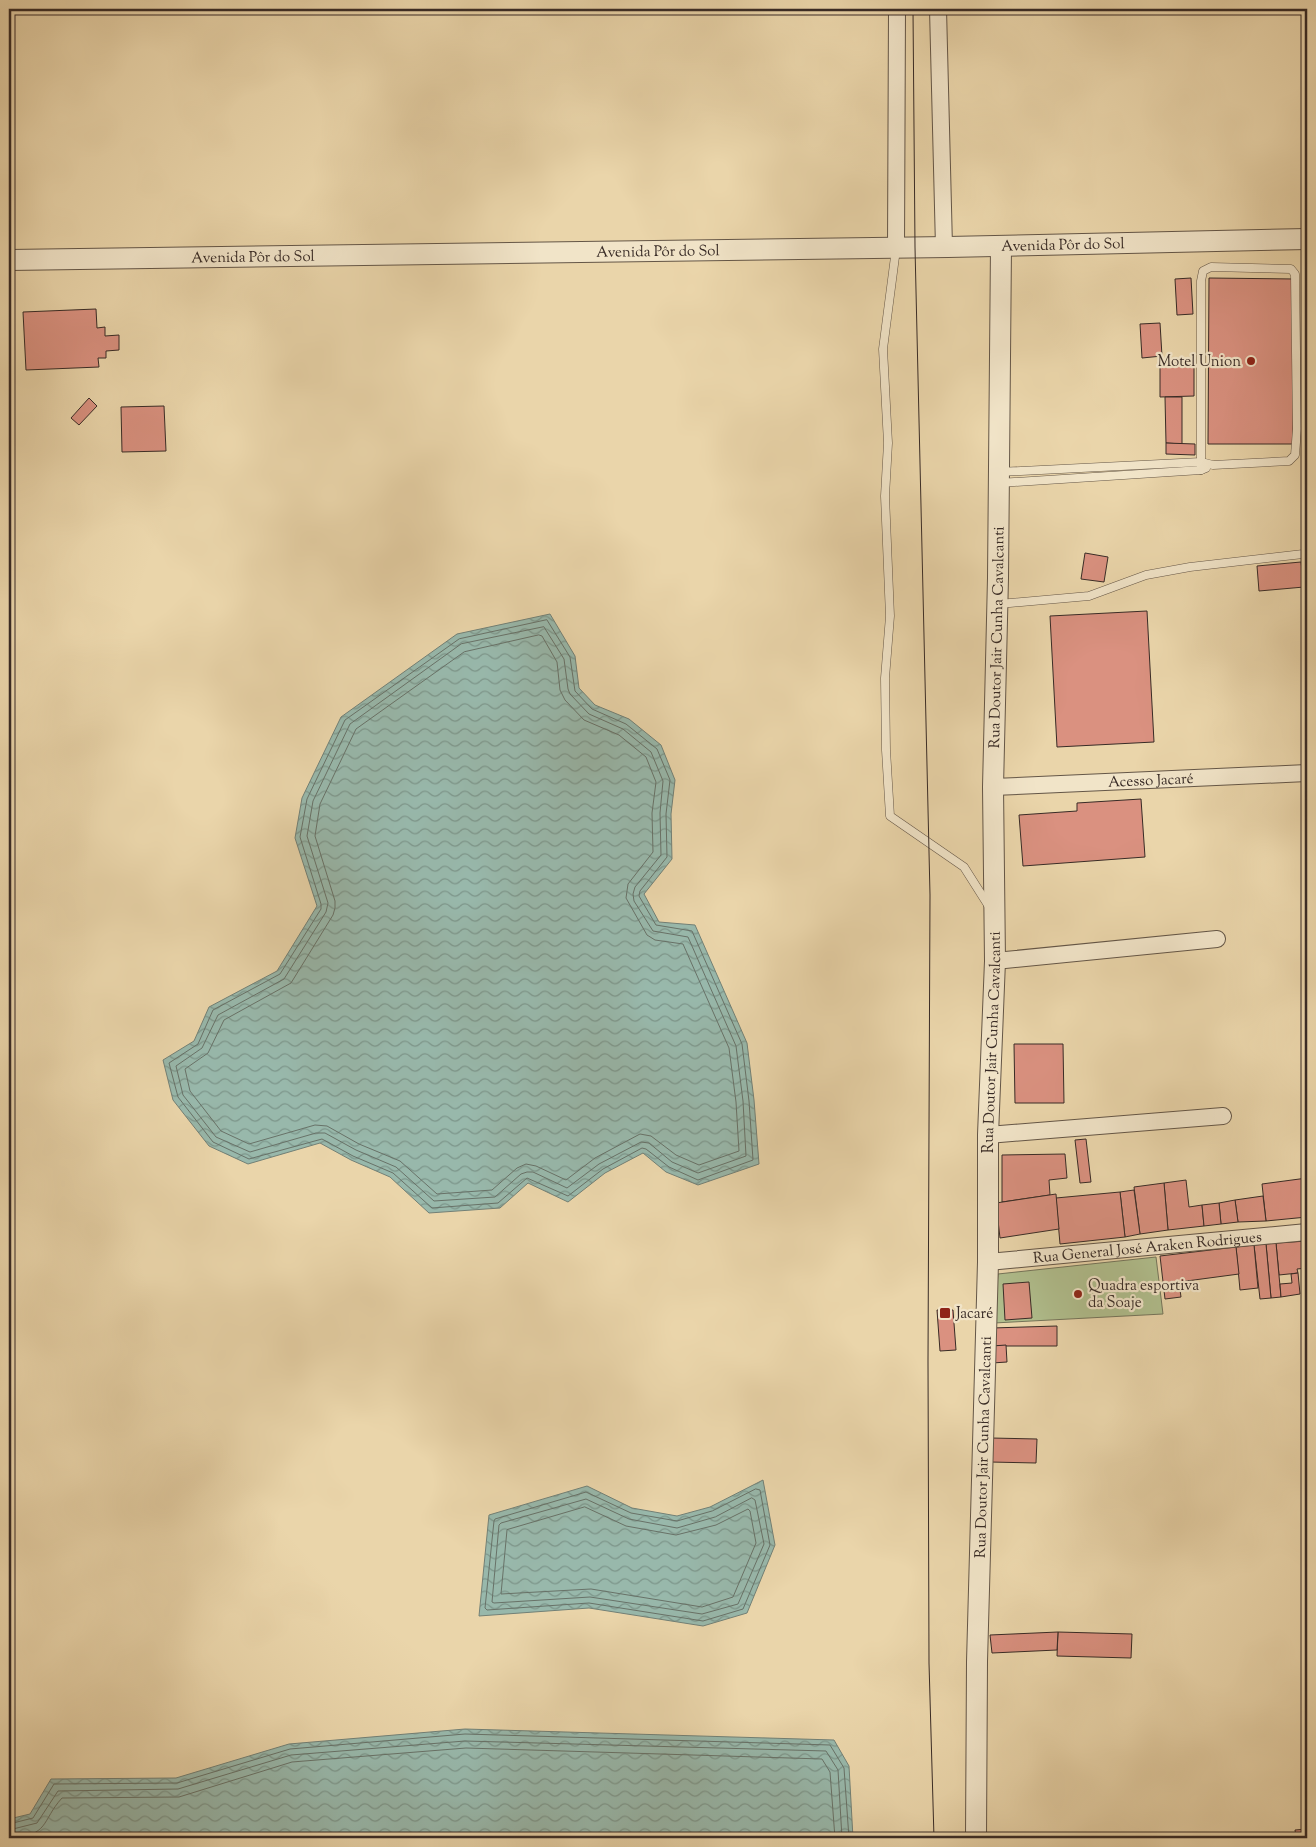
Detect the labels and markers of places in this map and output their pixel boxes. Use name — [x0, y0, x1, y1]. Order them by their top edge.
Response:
place label: Motel Union — [1158, 352, 1241, 373]
marker: Motel Union — [1245, 355, 1257, 367]
place label: Quadra esportiva da Soaje — [1088, 1276, 1199, 1314]
marker: Quadra esportiva da Soaje — [1072, 1288, 1084, 1300]
place label: Jacaré — [955, 1304, 993, 1325]
marker: Jacaré — [938, 1306, 952, 1320]

